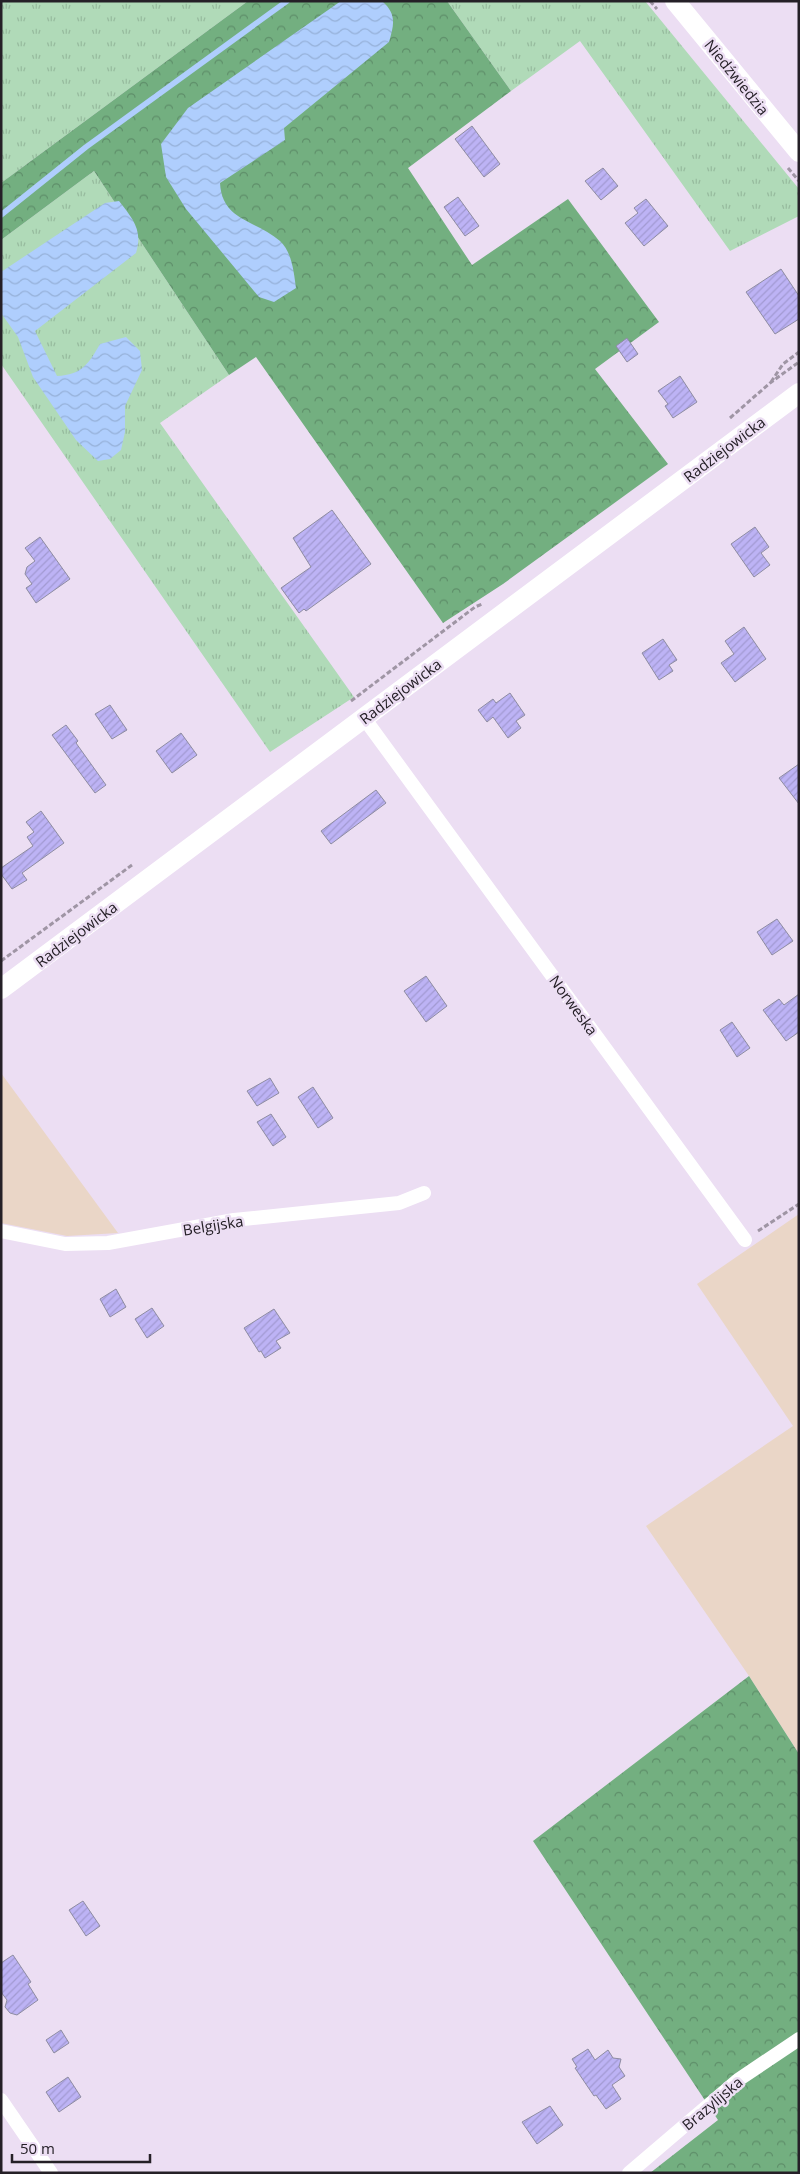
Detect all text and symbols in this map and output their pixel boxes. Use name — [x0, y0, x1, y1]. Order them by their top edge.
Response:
street label: Niedźwiedzia — [700, 35, 774, 119]
street label: Radziejowicka — [679, 412, 769, 486]
street label: Radziejowicka — [355, 654, 445, 728]
street label: Radziejowicka — [31, 897, 121, 971]
street label: Norweska — [545, 971, 603, 1039]
street label: Belgijska — [181, 1210, 245, 1240]
street label: Brazylijska — [677, 2072, 747, 2134]
scale bar — [12, 2132, 150, 2164]
text: 50 m — [20, 2138, 55, 2158]

